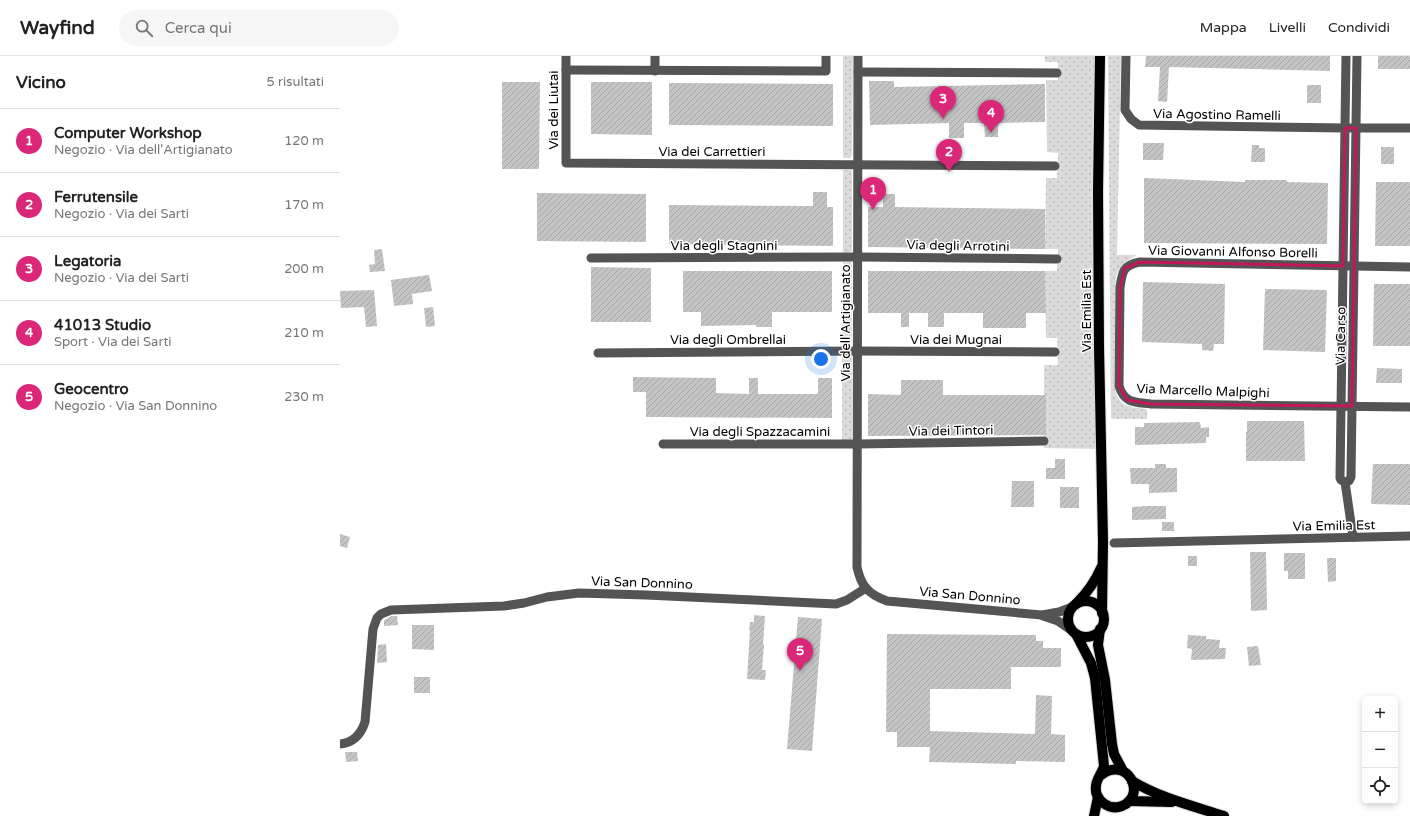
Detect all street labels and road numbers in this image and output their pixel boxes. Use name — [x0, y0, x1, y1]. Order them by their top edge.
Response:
street label: Via dei Liutai — [546, 70, 562, 150]
street label: Via Agostino Ramelli — [1153, 106, 1281, 124]
street label: Via dei Carrettieri — [658, 144, 766, 160]
street label: Via degli Arrotini — [906, 237, 1010, 255]
street label: Via degli Stagnini — [671, 238, 777, 254]
street label: Via Giovanni Alfonso Borelli — [1148, 243, 1318, 261]
street label: Via dell'Artigianato — [838, 264, 854, 382]
street label: Via Emilia Est — [1079, 270, 1095, 352]
street label: Via Carso — [1332, 307, 1350, 365]
street label: Via degli Ombrellai — [670, 332, 786, 348]
street label: Via dei Mugnai — [910, 332, 1002, 348]
street label: Via Marcello Malpighi — [1136, 381, 1270, 401]
street label: Via dei Tintori — [908, 422, 994, 440]
street label: Via degli Spazzacamini — [690, 424, 830, 440]
street label: Via Emilia Est — [1293, 517, 1376, 535]
street label: Via San Donnino — [591, 573, 693, 593]
street label: Via San Donnino — [919, 584, 1021, 608]

